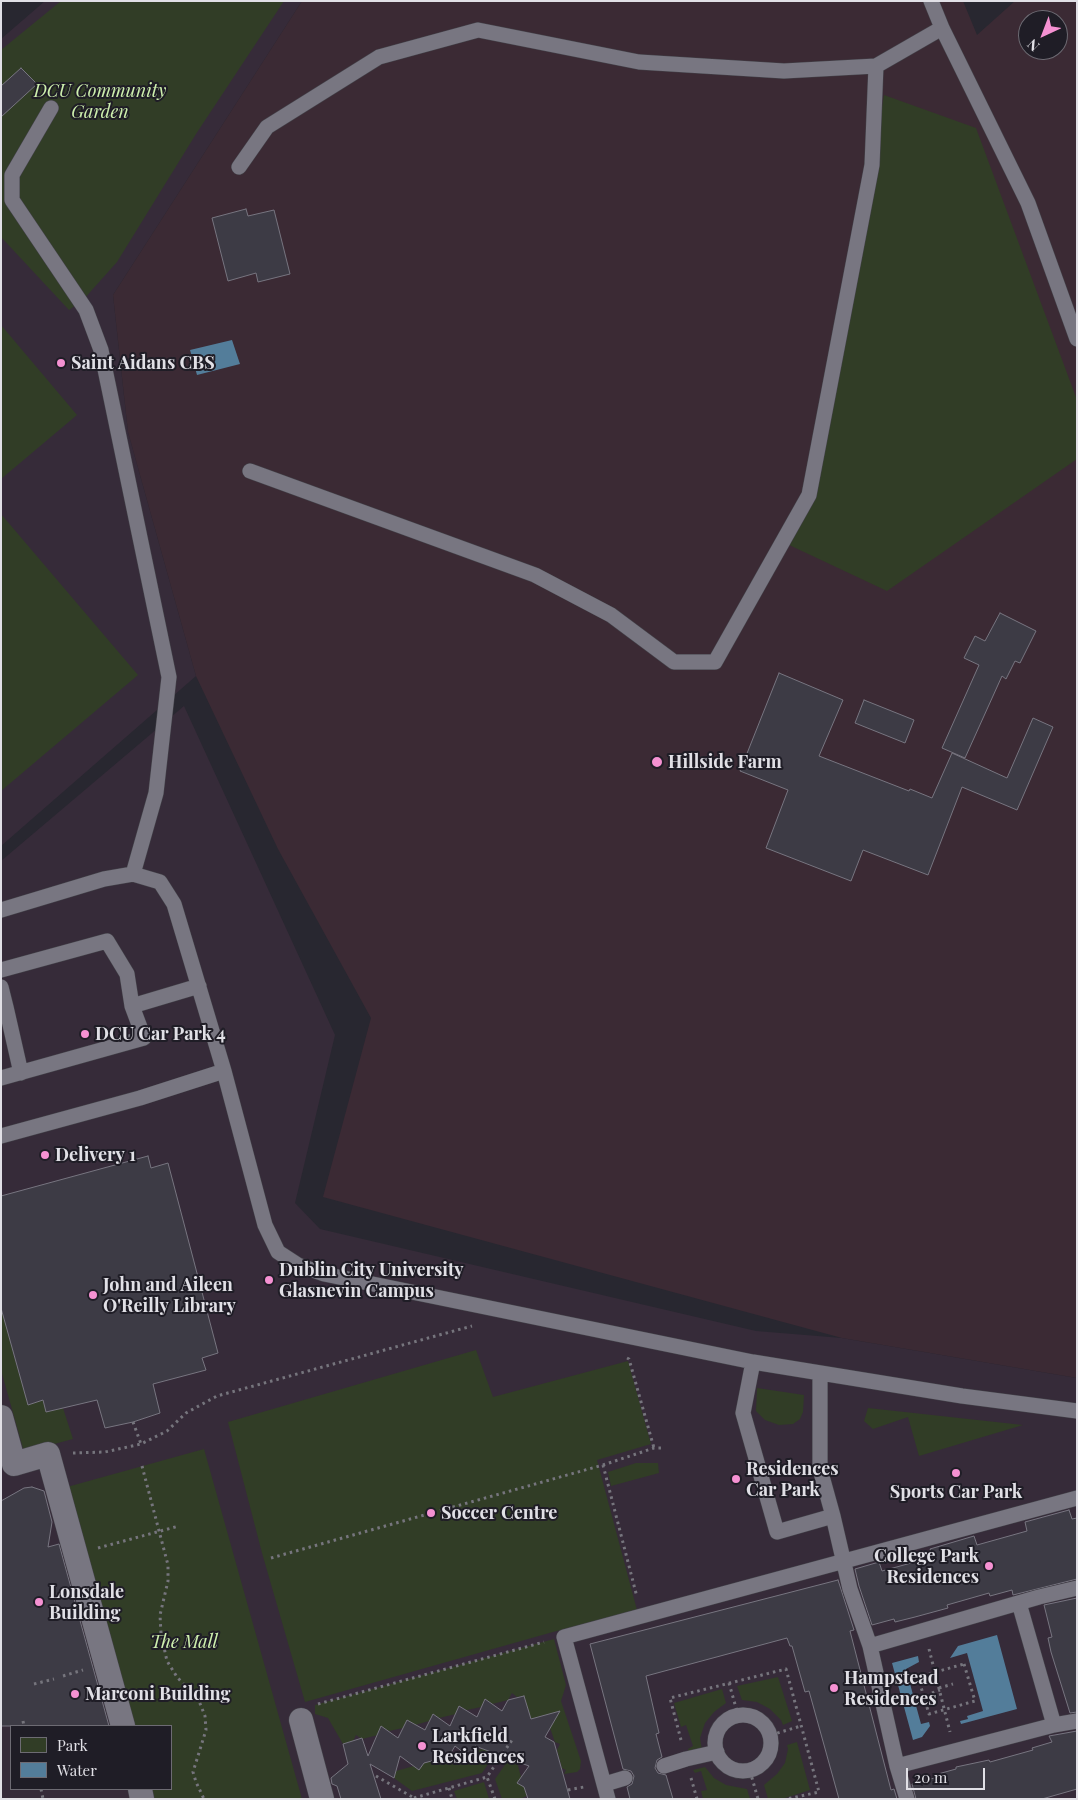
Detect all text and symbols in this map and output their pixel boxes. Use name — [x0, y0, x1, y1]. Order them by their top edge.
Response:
north arrow — [1018, 10, 1068, 60]
text: N — [1023, 35, 1043, 56]
park label: DCU Community Garden — [34, 80, 166, 122]
place label: Saint Aidans CBS — [71, 352, 215, 374]
marker: Saint Aidans CBS — [55, 357, 67, 369]
place label: Hillside Farm — [668, 751, 782, 773]
marker: Hillside Farm — [650, 755, 664, 769]
place label: DCU Car Park 4 — [95, 1023, 226, 1045]
marker: DCU Car Park 4 — [79, 1028, 91, 1040]
place label: Delivery 1 — [55, 1144, 136, 1166]
marker: Delivery 1 — [39, 1149, 51, 1161]
place label: Dublin City University Glasnevin Campus — [279, 1259, 464, 1302]
place label: John and Aileen O'Reilly Library — [103, 1274, 236, 1316]
marker: Dublin City University Glasnevin Campus — [263, 1274, 275, 1286]
marker: John and Aileen O'Reilly Library — [87, 1289, 99, 1301]
place label: Residences Car Park — [746, 1458, 839, 1500]
marker: Sports Car Park — [950, 1467, 962, 1479]
marker: Residences Car Park — [730, 1473, 742, 1485]
place label: Sports Car Park — [890, 1481, 1022, 1503]
place label: Soccer Centre — [441, 1502, 557, 1524]
marker: Soccer Centre — [425, 1507, 437, 1519]
place label: College Park Residences — [874, 1545, 979, 1588]
marker: College Park Residences — [983, 1560, 995, 1572]
place label: Lonsdale Building — [49, 1581, 124, 1624]
marker: Lonsdale Building — [33, 1596, 45, 1608]
park label: The Mall — [150, 1631, 218, 1653]
place label: Hampstead Residences — [844, 1667, 938, 1710]
marker: Hampstead Residences — [828, 1682, 840, 1694]
place label: Marconi Building — [85, 1683, 230, 1705]
marker: Marconi Building — [69, 1688, 81, 1700]
legend — [10, 1725, 172, 1790]
place label: Larkfield Residences — [432, 1725, 525, 1768]
text: Park — [57, 1735, 88, 1755]
marker: Larkfield Residences — [416, 1740, 428, 1752]
scale bar — [908, 1758, 987, 1790]
text: Water — [57, 1760, 97, 1780]
text: 20 m — [914, 1767, 947, 1787]

